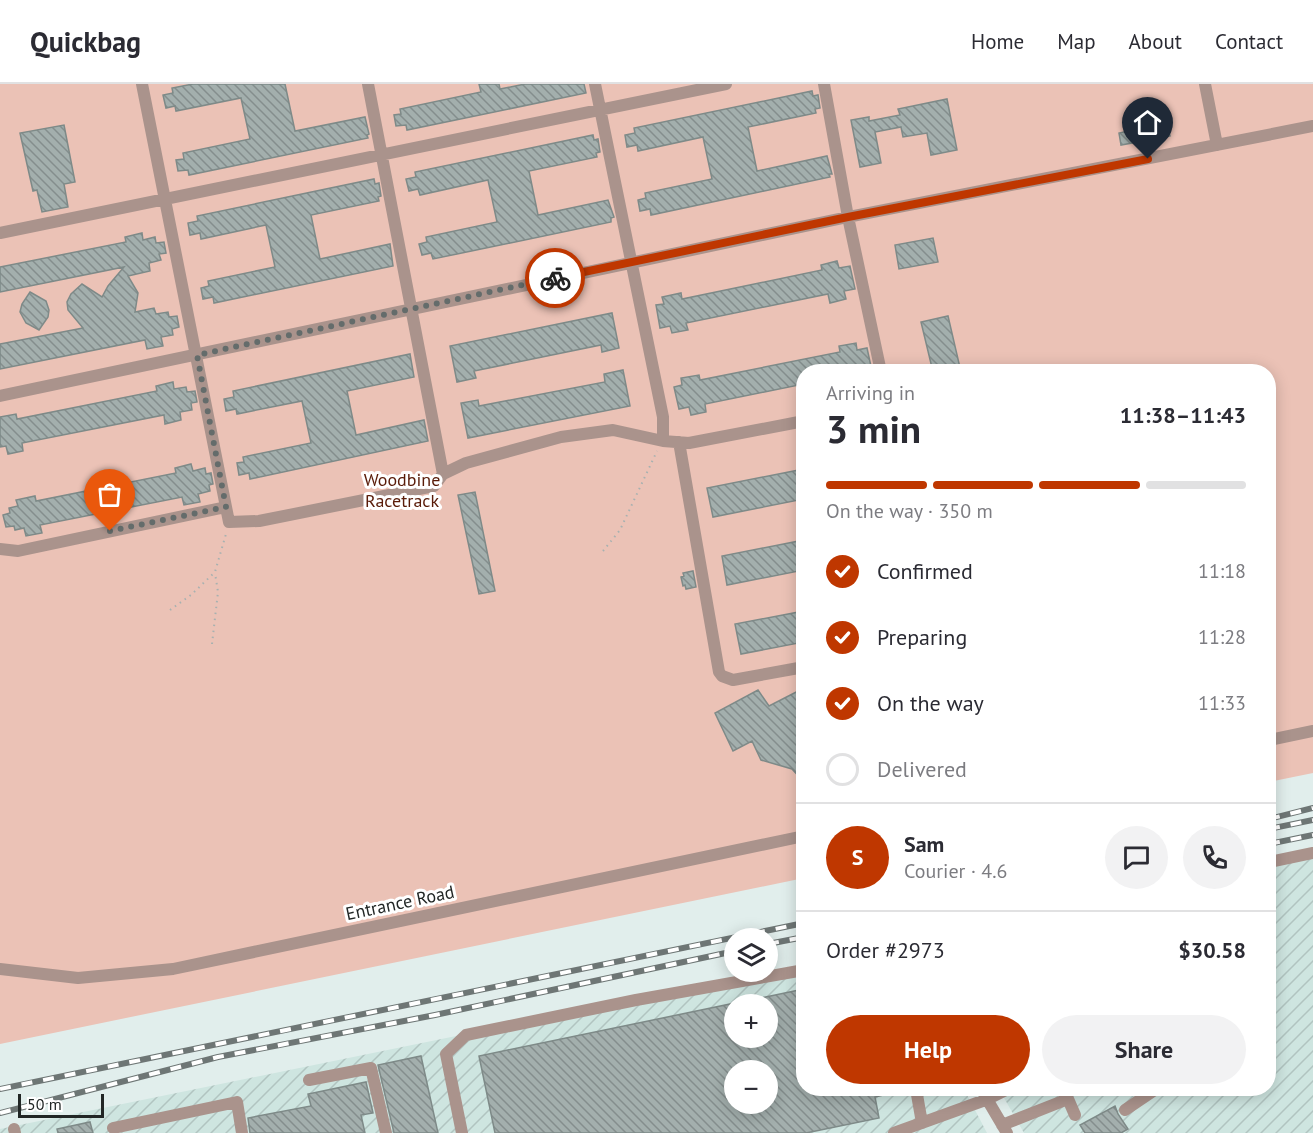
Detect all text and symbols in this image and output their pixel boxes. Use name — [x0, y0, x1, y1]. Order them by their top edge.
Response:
text: Quickbag — [30, 23, 141, 60]
text: Home — [971, 28, 1024, 55]
text: Map — [1057, 28, 1096, 55]
text: About — [1129, 28, 1182, 55]
text: Contact — [1215, 28, 1283, 55]
pin — [1122, 97, 1173, 159]
icon: home — [1131, 106, 1164, 139]
courier — [525, 248, 585, 308]
icon: bike — [539, 262, 572, 295]
text: Arriving in — [826, 380, 915, 406]
text: 11:38–11:43 — [1120, 401, 1246, 429]
text: 3 min — [826, 403, 921, 454]
park label: Woodbine Racetrack — [364, 468, 440, 512]
pin — [84, 469, 135, 531]
icon: bag — [93, 478, 126, 511]
text: On the way · 350 m — [826, 498, 993, 524]
icon: check — [826, 555, 859, 588]
text: Confirmed — [877, 557, 973, 585]
text: 11:18 — [1198, 558, 1246, 584]
icon: check — [826, 621, 859, 654]
text: Preparing — [877, 623, 967, 651]
text: 11:28 — [1198, 624, 1246, 650]
icon: check — [826, 687, 859, 720]
text: On the way — [877, 689, 984, 717]
text: 11:33 — [1198, 690, 1246, 716]
text: Delivered — [877, 755, 967, 783]
button: chat — [1105, 826, 1168, 889]
button: phone — [1183, 826, 1246, 889]
text: Sam — [904, 830, 944, 858]
text: S — [852, 843, 863, 871]
text: Courier · 4.6 — [904, 858, 1007, 884]
street label: Entrance Road — [344, 880, 456, 925]
map controls — [724, 928, 778, 1114]
button: layers — [724, 928, 778, 982]
text: Order #2973 — [826, 936, 945, 964]
text: $30.58 — [1178, 936, 1246, 964]
button: + — [724, 994, 778, 1048]
button: Help — [826, 1015, 1030, 1084]
button: Share — [1042, 1015, 1246, 1084]
button: − — [724, 1060, 778, 1114]
scale bar — [18, 1091, 104, 1118]
text: 50 m — [27, 1094, 62, 1114]

